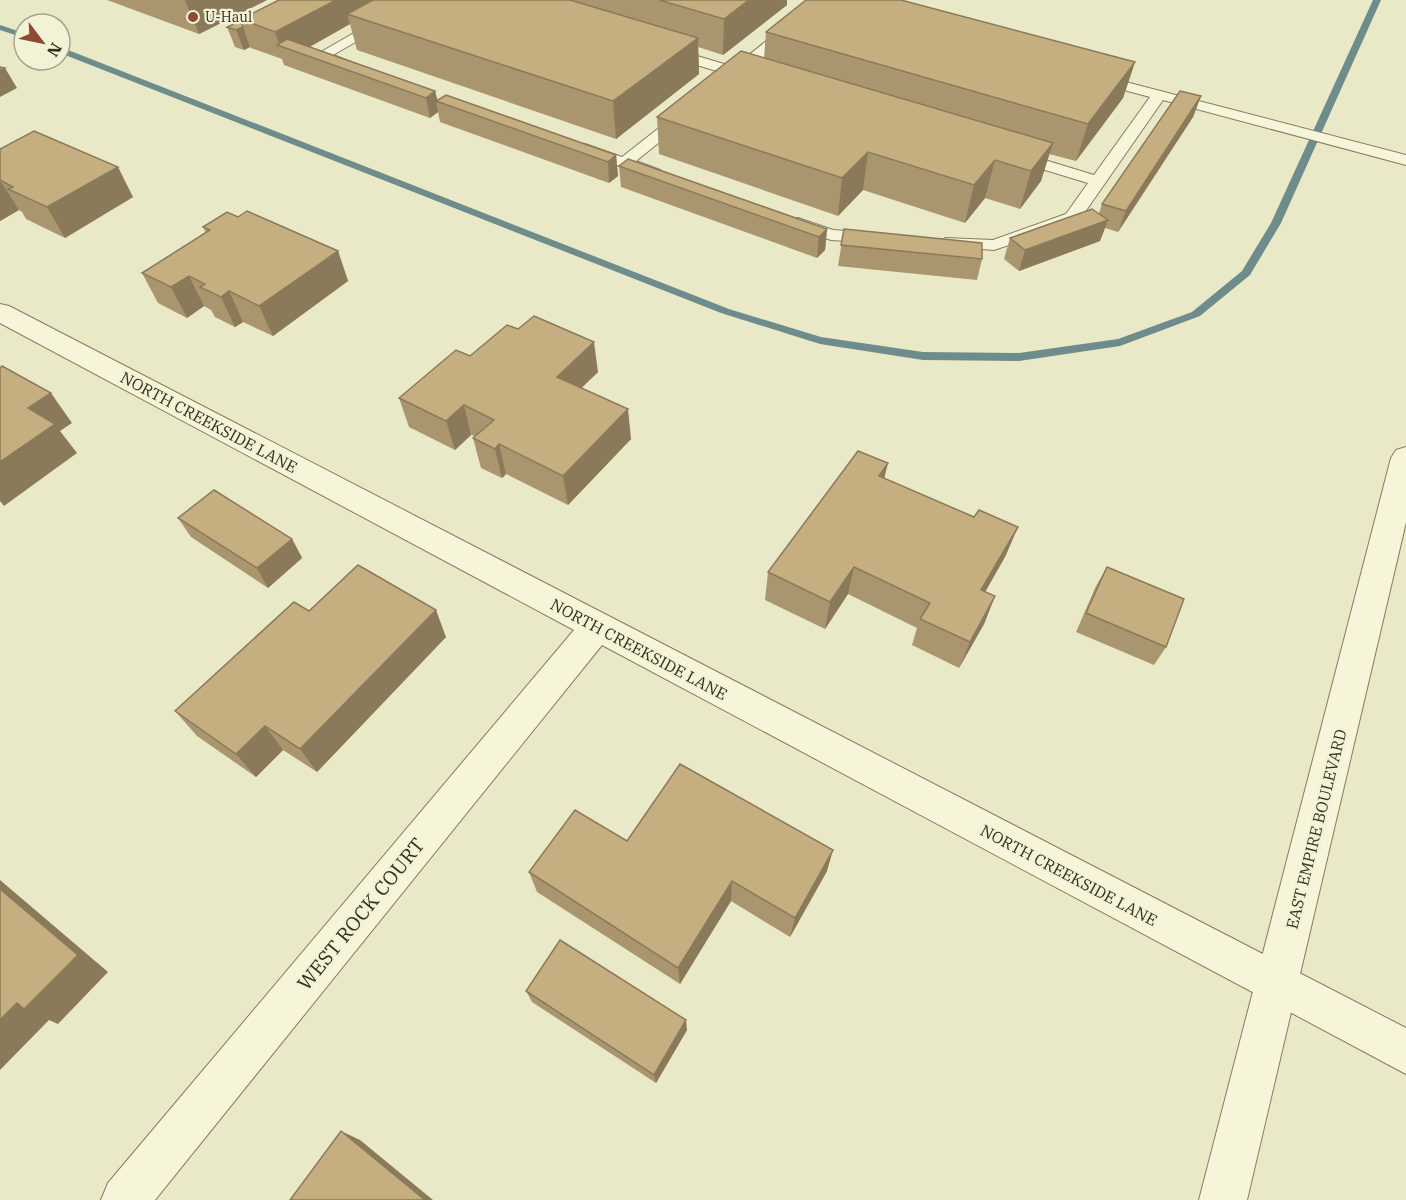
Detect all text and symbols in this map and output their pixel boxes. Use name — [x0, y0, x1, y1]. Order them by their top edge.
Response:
place label: U-Haul — [205, 8, 252, 26]
marker: U-Haul — [186, 10, 200, 24]
north arrow — [12, 12, 72, 72]
text: N — [43, 39, 67, 61]
street label: NORTH CREEKSIDE LANE — [117, 367, 301, 477]
street label: NORTH CREEKSIDE LANE — [547, 594, 731, 704]
street label: EAST EMPIRE BOULEVARD — [1281, 727, 1351, 931]
street label: NORTH CREEKSIDE LANE — [977, 820, 1161, 930]
street label: WEST ROCK COURT — [291, 832, 430, 995]

